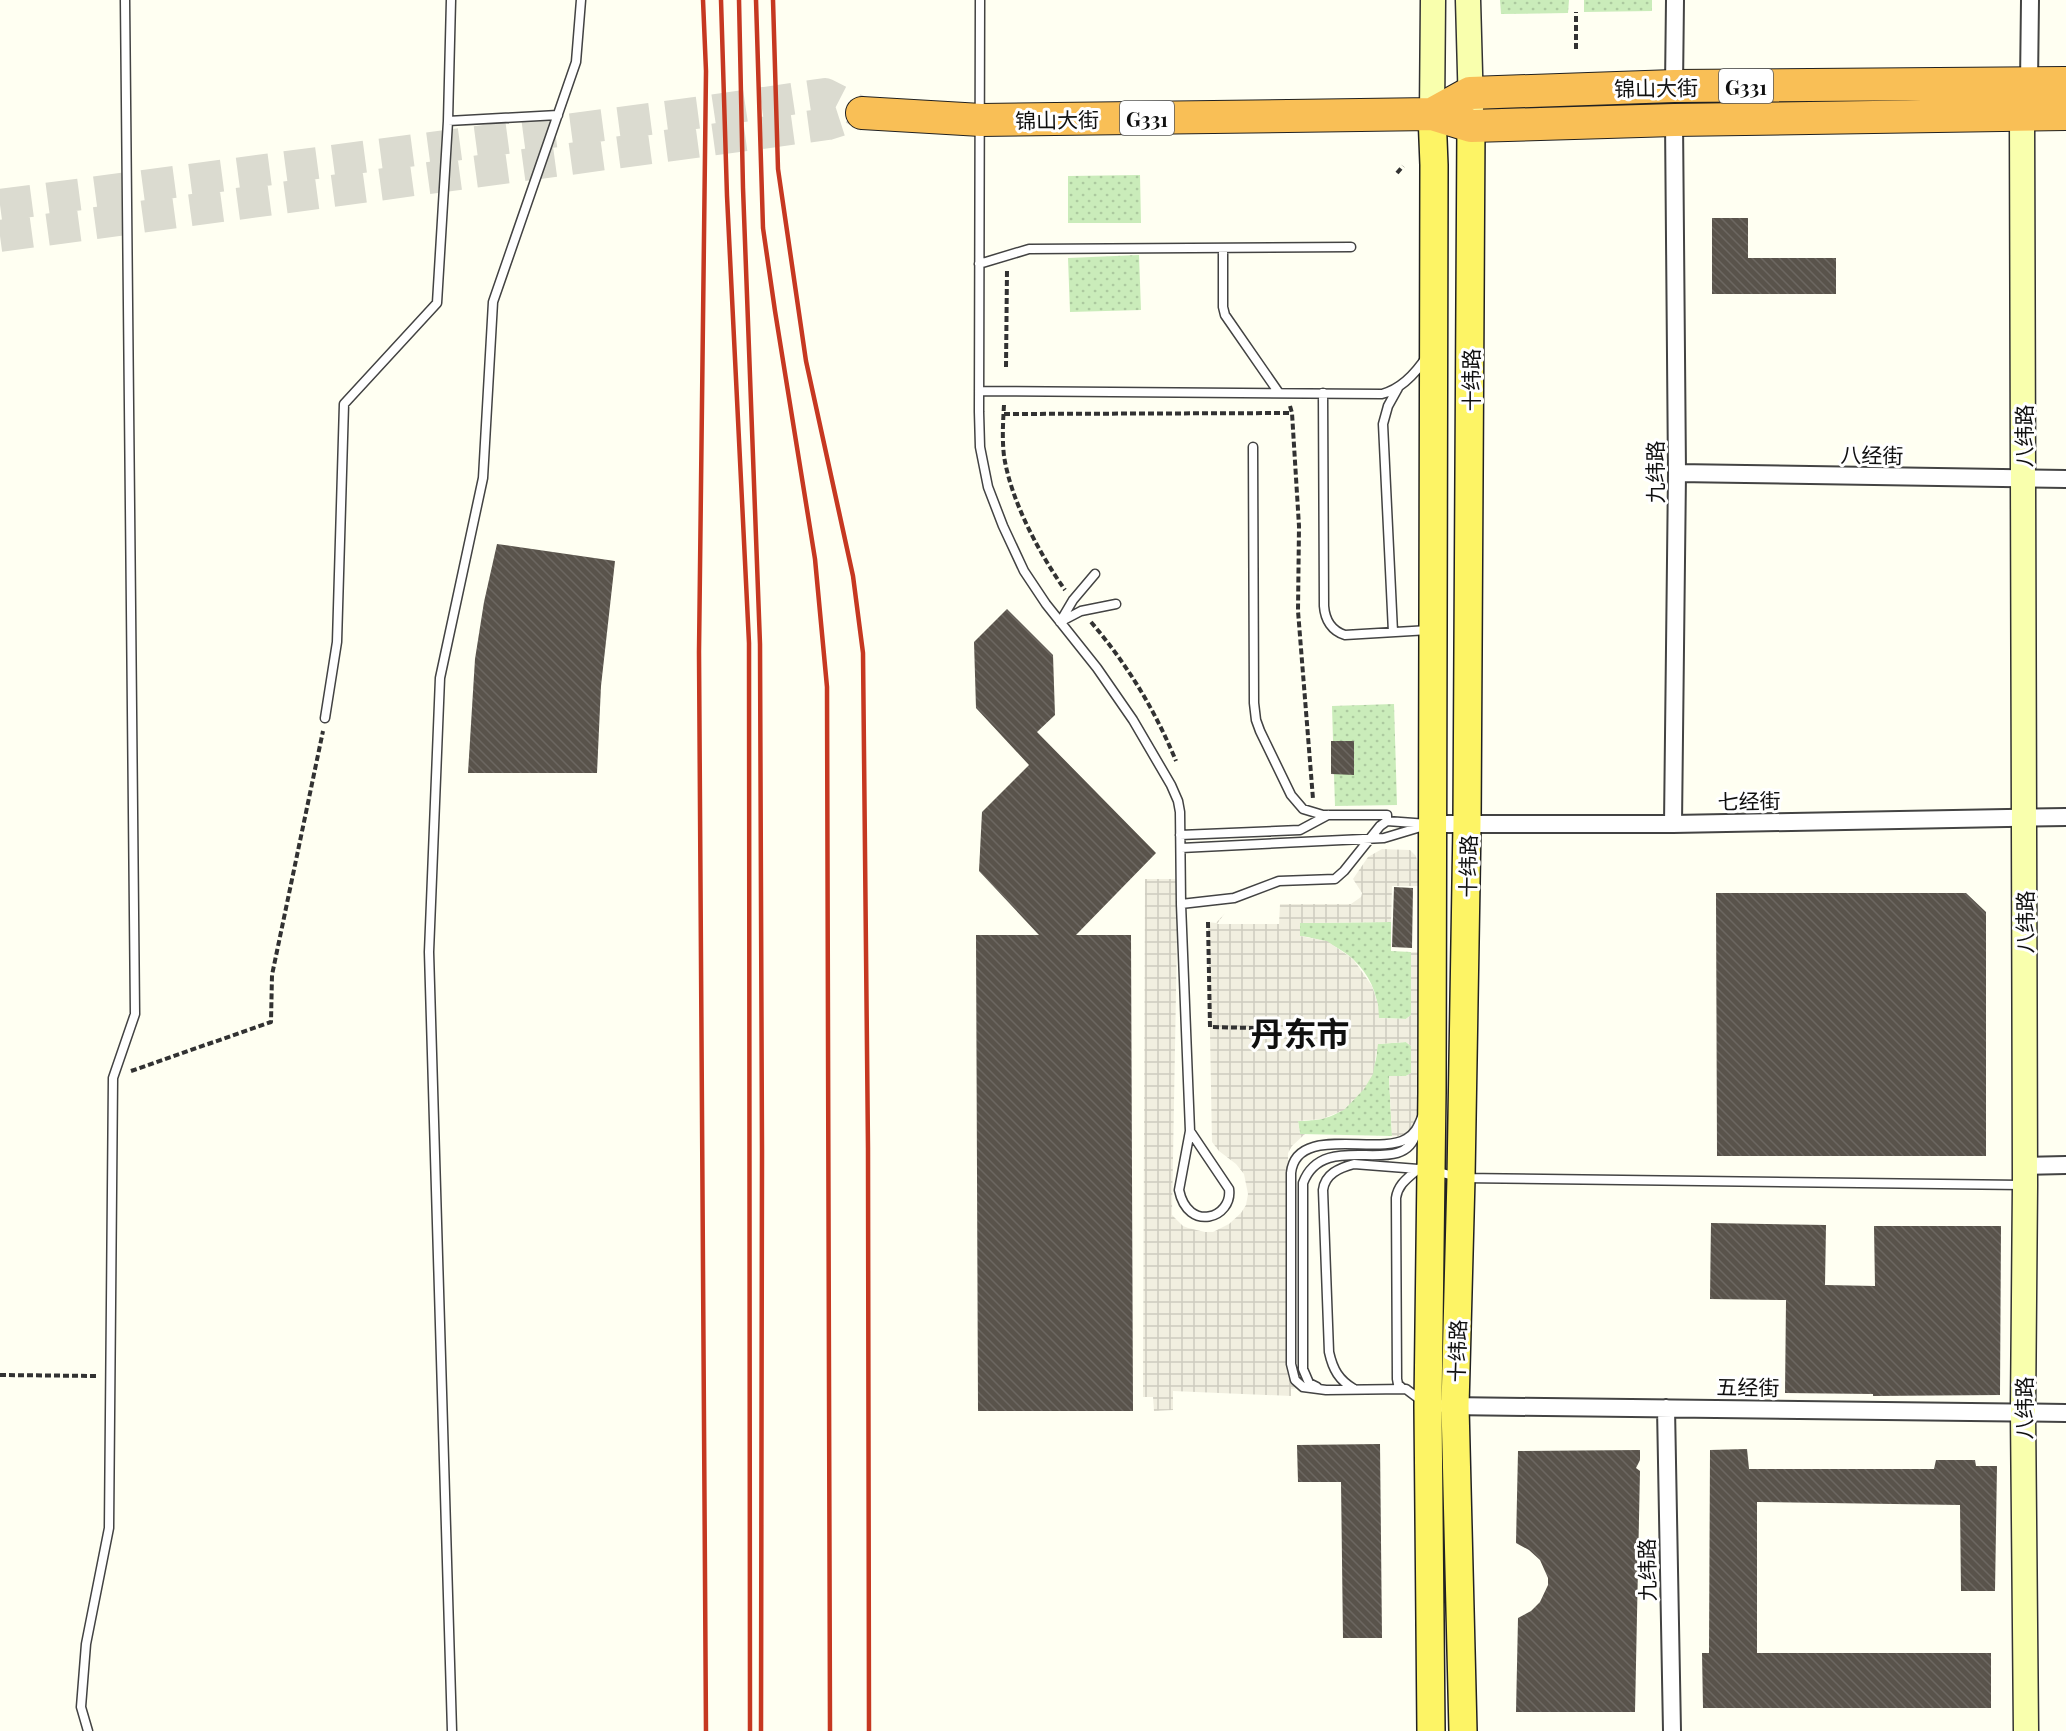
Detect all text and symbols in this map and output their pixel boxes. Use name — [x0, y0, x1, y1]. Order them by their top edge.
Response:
road number: G331 — [1719, 69, 1773, 103]
street label: 锦山大街 — [1614, 72, 1698, 102]
road number: G331 — [1120, 101, 1174, 135]
street label: 锦山大街 — [1015, 104, 1099, 134]
street label: 十纬路 — [1456, 349, 1484, 412]
street label: 八纬路 — [2009, 405, 2037, 468]
street label: 八经街 — [1840, 439, 1904, 469]
street label: 九纬路 — [1640, 441, 1668, 504]
street label: 七经街 — [1717, 785, 1781, 815]
street label: 十纬路 — [1452, 834, 1482, 898]
street label: 八纬路 — [2010, 891, 2038, 954]
district label: 丹东市 — [1251, 1010, 1350, 1054]
street label: 十纬路 — [1441, 1319, 1471, 1383]
street label: 五经街 — [1716, 1371, 1780, 1401]
street label: 八纬路 — [2009, 1377, 2037, 1440]
street label: 九纬路 — [1631, 1538, 1661, 1602]

